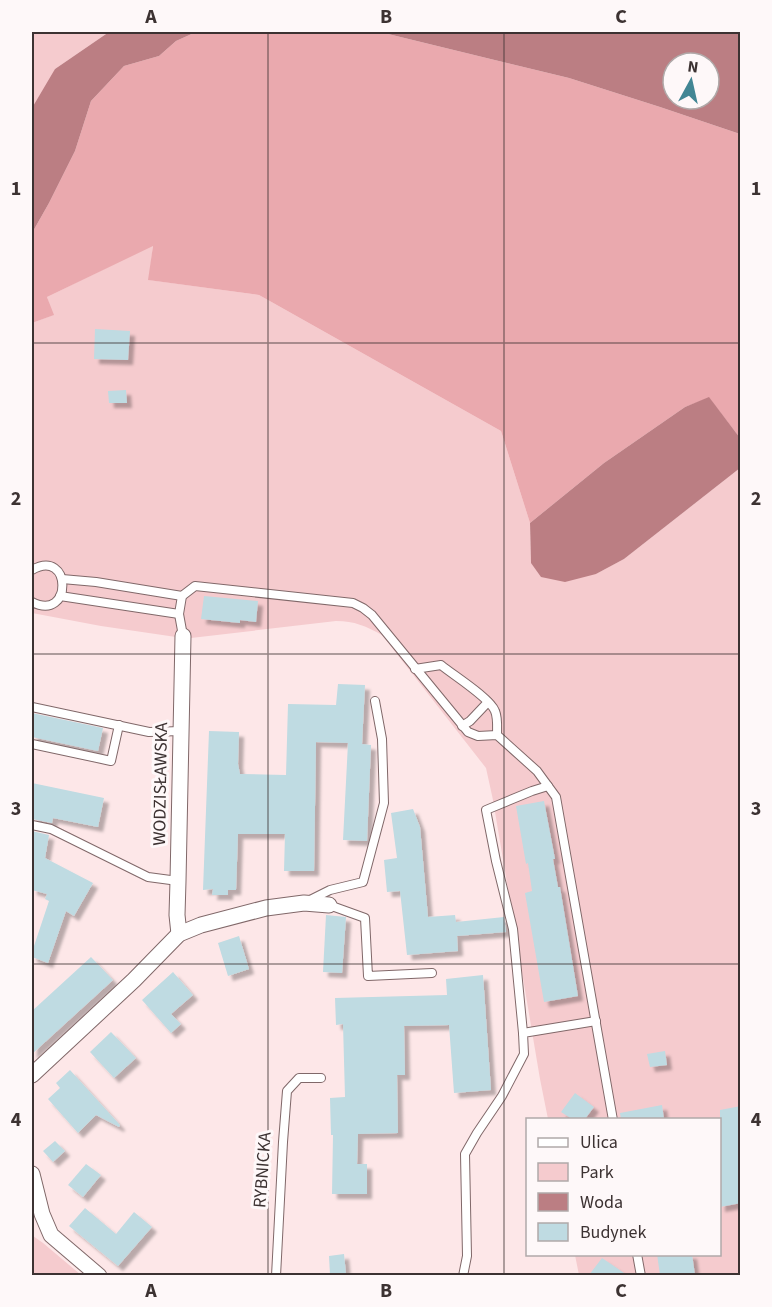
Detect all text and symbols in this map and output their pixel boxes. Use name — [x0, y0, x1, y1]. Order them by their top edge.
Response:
text: A — [144, 3, 157, 31]
text: B — [380, 3, 392, 31]
text: C — [615, 3, 627, 31]
north arrow — [661, 51, 721, 111]
text: N — [686, 56, 700, 79]
text: 1 — [11, 175, 21, 203]
text: 1 — [751, 175, 761, 203]
text: 2 — [11, 485, 21, 513]
text: 2 — [751, 485, 761, 513]
street label: WODZISŁAWSKA — [147, 722, 174, 846]
text: 3 — [11, 795, 21, 823]
text: 3 — [751, 795, 761, 823]
text: 4 — [11, 1106, 22, 1134]
text: 4 — [751, 1106, 762, 1134]
legend — [526, 1118, 721, 1256]
text: Ulica — [580, 1130, 618, 1155]
street label: RYBNICKA — [247, 1131, 278, 1209]
text: Park — [580, 1160, 614, 1185]
text: Woda — [580, 1190, 623, 1215]
text: Budynek — [580, 1220, 647, 1245]
text: A — [144, 1277, 157, 1305]
text: B — [380, 1277, 392, 1305]
text: C — [615, 1277, 627, 1305]

